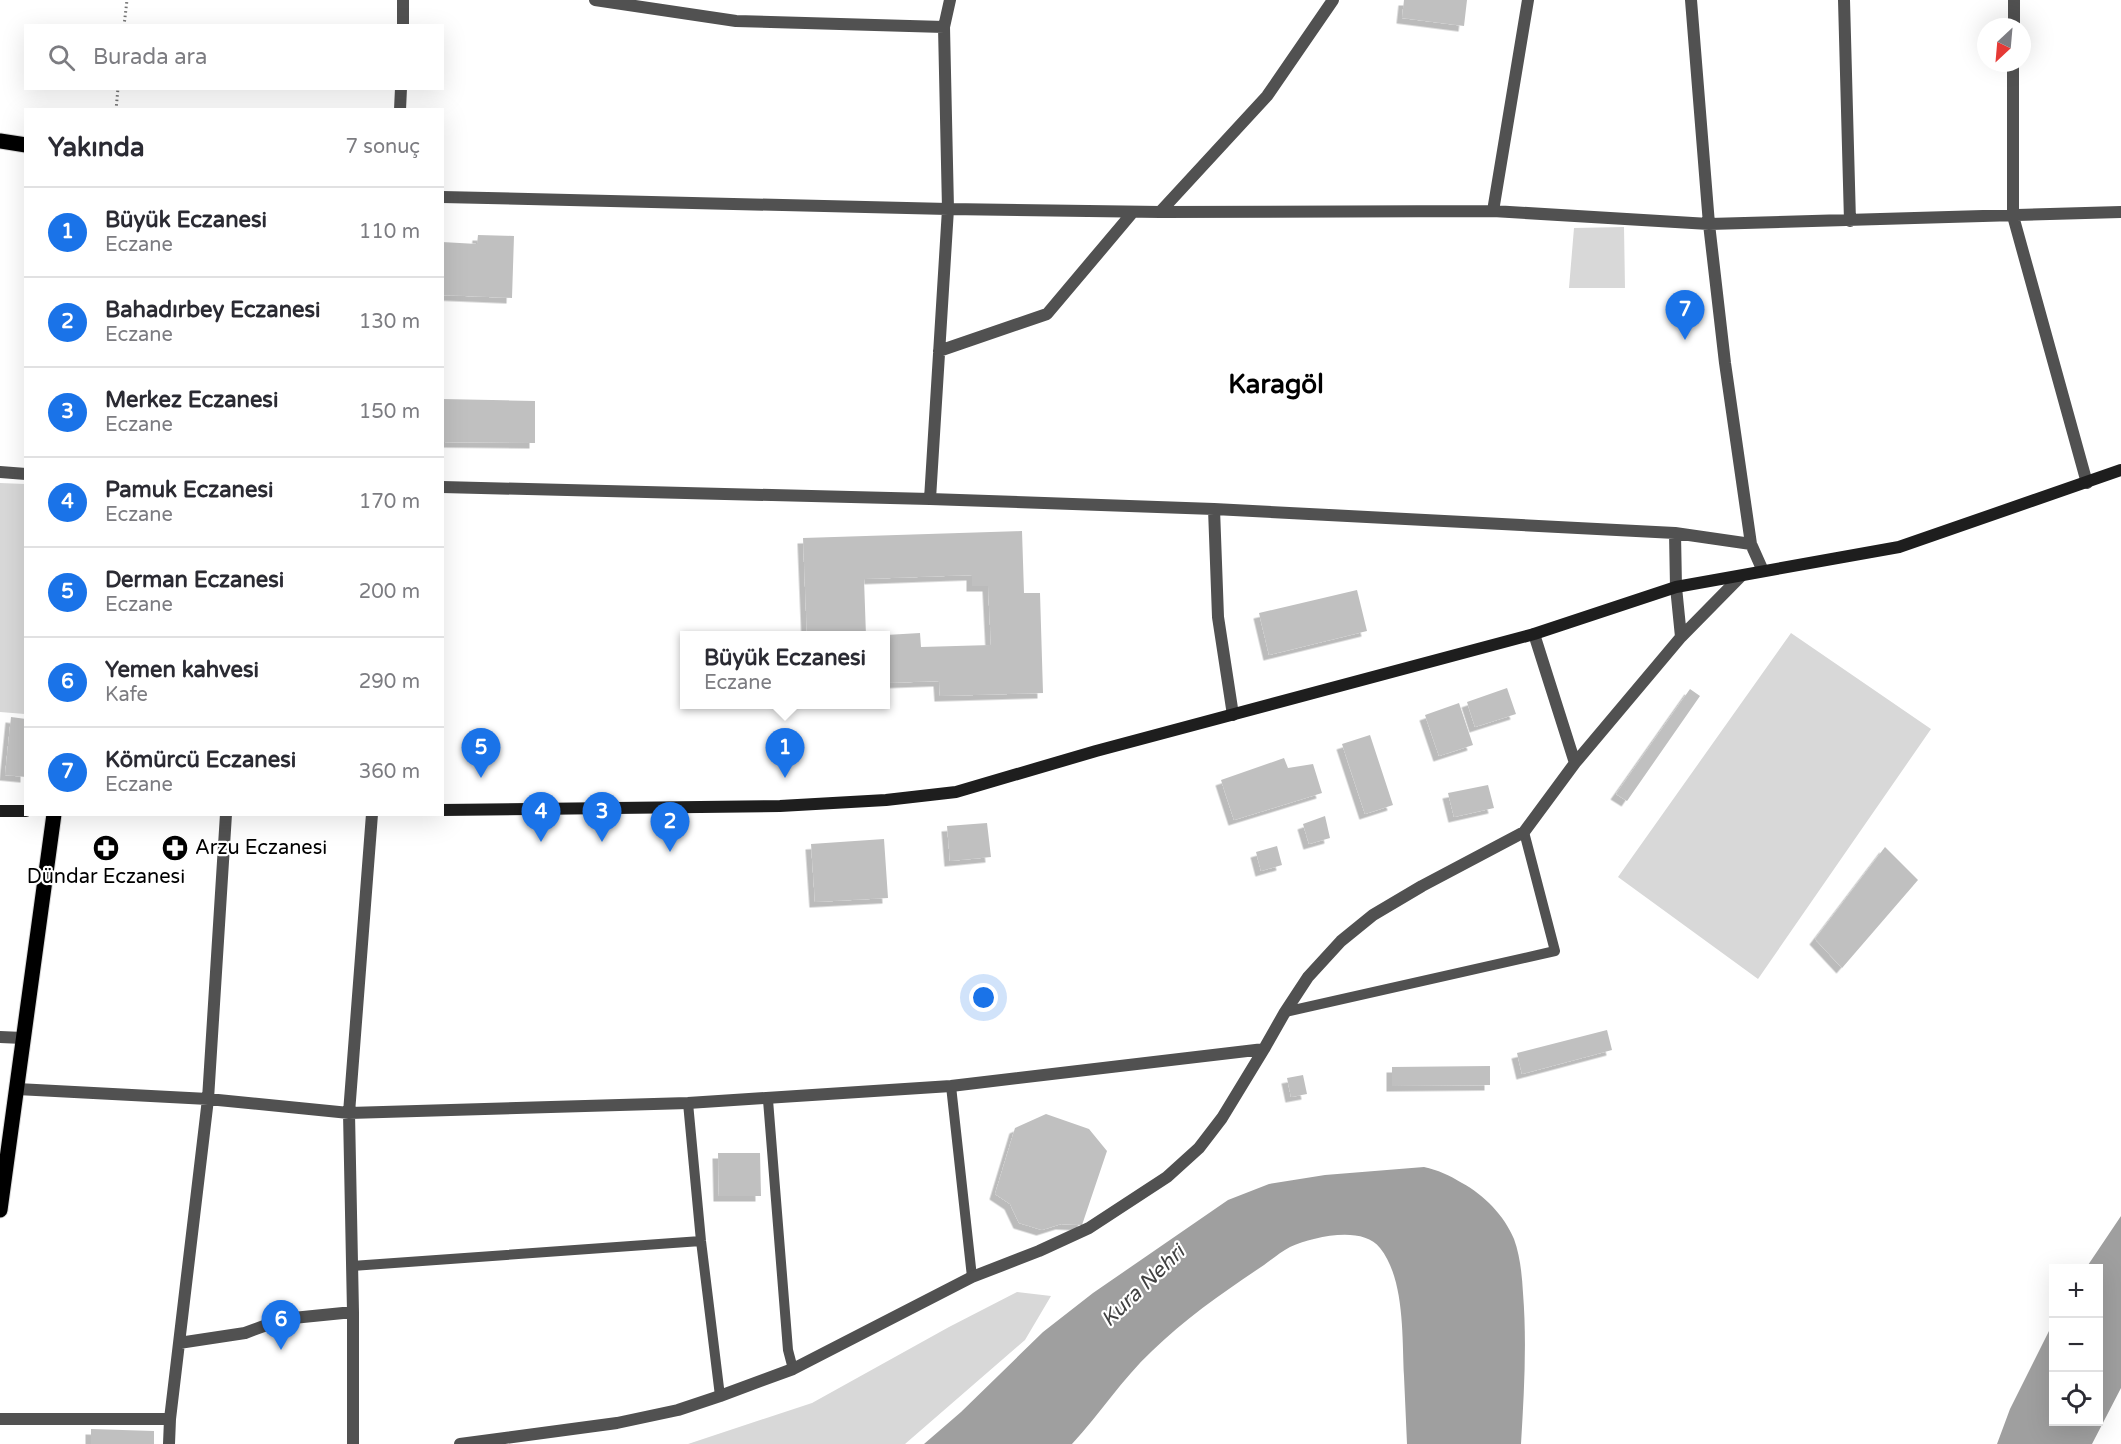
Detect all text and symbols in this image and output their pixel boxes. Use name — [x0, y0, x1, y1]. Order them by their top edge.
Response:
north arrow — [1977, 18, 2031, 72]
search box — [24, 24, 444, 90]
icon: search — [45, 41, 78, 74]
text: Burada ara — [93, 44, 207, 70]
text: Yakında — [48, 132, 145, 163]
text: 7 sonuç — [346, 135, 420, 159]
text: Büyük Eczanesi — [105, 207, 267, 233]
text: 1 — [61, 220, 74, 244]
text: 110 m — [359, 220, 420, 244]
text: Eczane — [105, 233, 173, 257]
pin: 7 — [1666, 290, 1704, 340]
text: Bahadırbey Eczanesi — [105, 297, 321, 323]
text: 2 — [61, 310, 74, 334]
text: 130 m — [359, 310, 420, 334]
text: Eczane — [105, 323, 173, 347]
district label: Karagöl — [1228, 369, 1324, 400]
text: Merkez Eczanesi — [105, 387, 278, 413]
text: 3 — [61, 400, 74, 424]
text: 150 m — [359, 400, 420, 424]
text: Eczane — [105, 413, 173, 437]
text: Pamuk Eczanesi — [105, 477, 273, 503]
text: 4 — [61, 490, 74, 514]
text: 170 m — [359, 490, 420, 514]
text: Eczane — [105, 503, 173, 527]
text: Derman Eczanesi — [105, 567, 284, 593]
text: 5 — [61, 580, 74, 604]
text: 200 m — [359, 580, 420, 604]
text: Eczane — [105, 593, 173, 617]
popup — [680, 631, 890, 709]
text: Büyük Eczanesi — [704, 645, 866, 671]
text: Yemen kahvesi — [105, 657, 259, 683]
text: 6 — [61, 670, 74, 694]
text: 290 m — [359, 670, 420, 694]
text: Eczane — [704, 671, 772, 695]
text: Kafe — [105, 683, 148, 707]
pin: 5 — [462, 728, 500, 778]
pin: 1 — [766, 728, 804, 778]
text: Kömürcü Eczanesi — [105, 747, 296, 773]
text: 7 — [61, 760, 74, 784]
text: 360 m — [359, 760, 420, 784]
text: Eczane — [105, 773, 173, 797]
pin: 4 — [522, 792, 560, 842]
pin: 3 — [582, 792, 622, 842]
pin: 2 — [650, 802, 690, 852]
pharmacy icon: Dündar Eczanesi — [91, 833, 121, 863]
pharmacy icon: Arzu Eczanesi — [160, 833, 190, 863]
place label: Arzu Eczanesi — [195, 836, 327, 860]
place label: Dündar Eczanesi — [27, 865, 185, 889]
your location — [969, 983, 998, 1012]
water label: Kura Nehri — [1096, 1238, 1192, 1332]
map controls — [2049, 1264, 2103, 1426]
button: + — [2049, 1264, 2103, 1318]
pin: 6 — [262, 1300, 300, 1350]
button: − — [2049, 1318, 2103, 1372]
button: locate — [2049, 1372, 2103, 1426]

